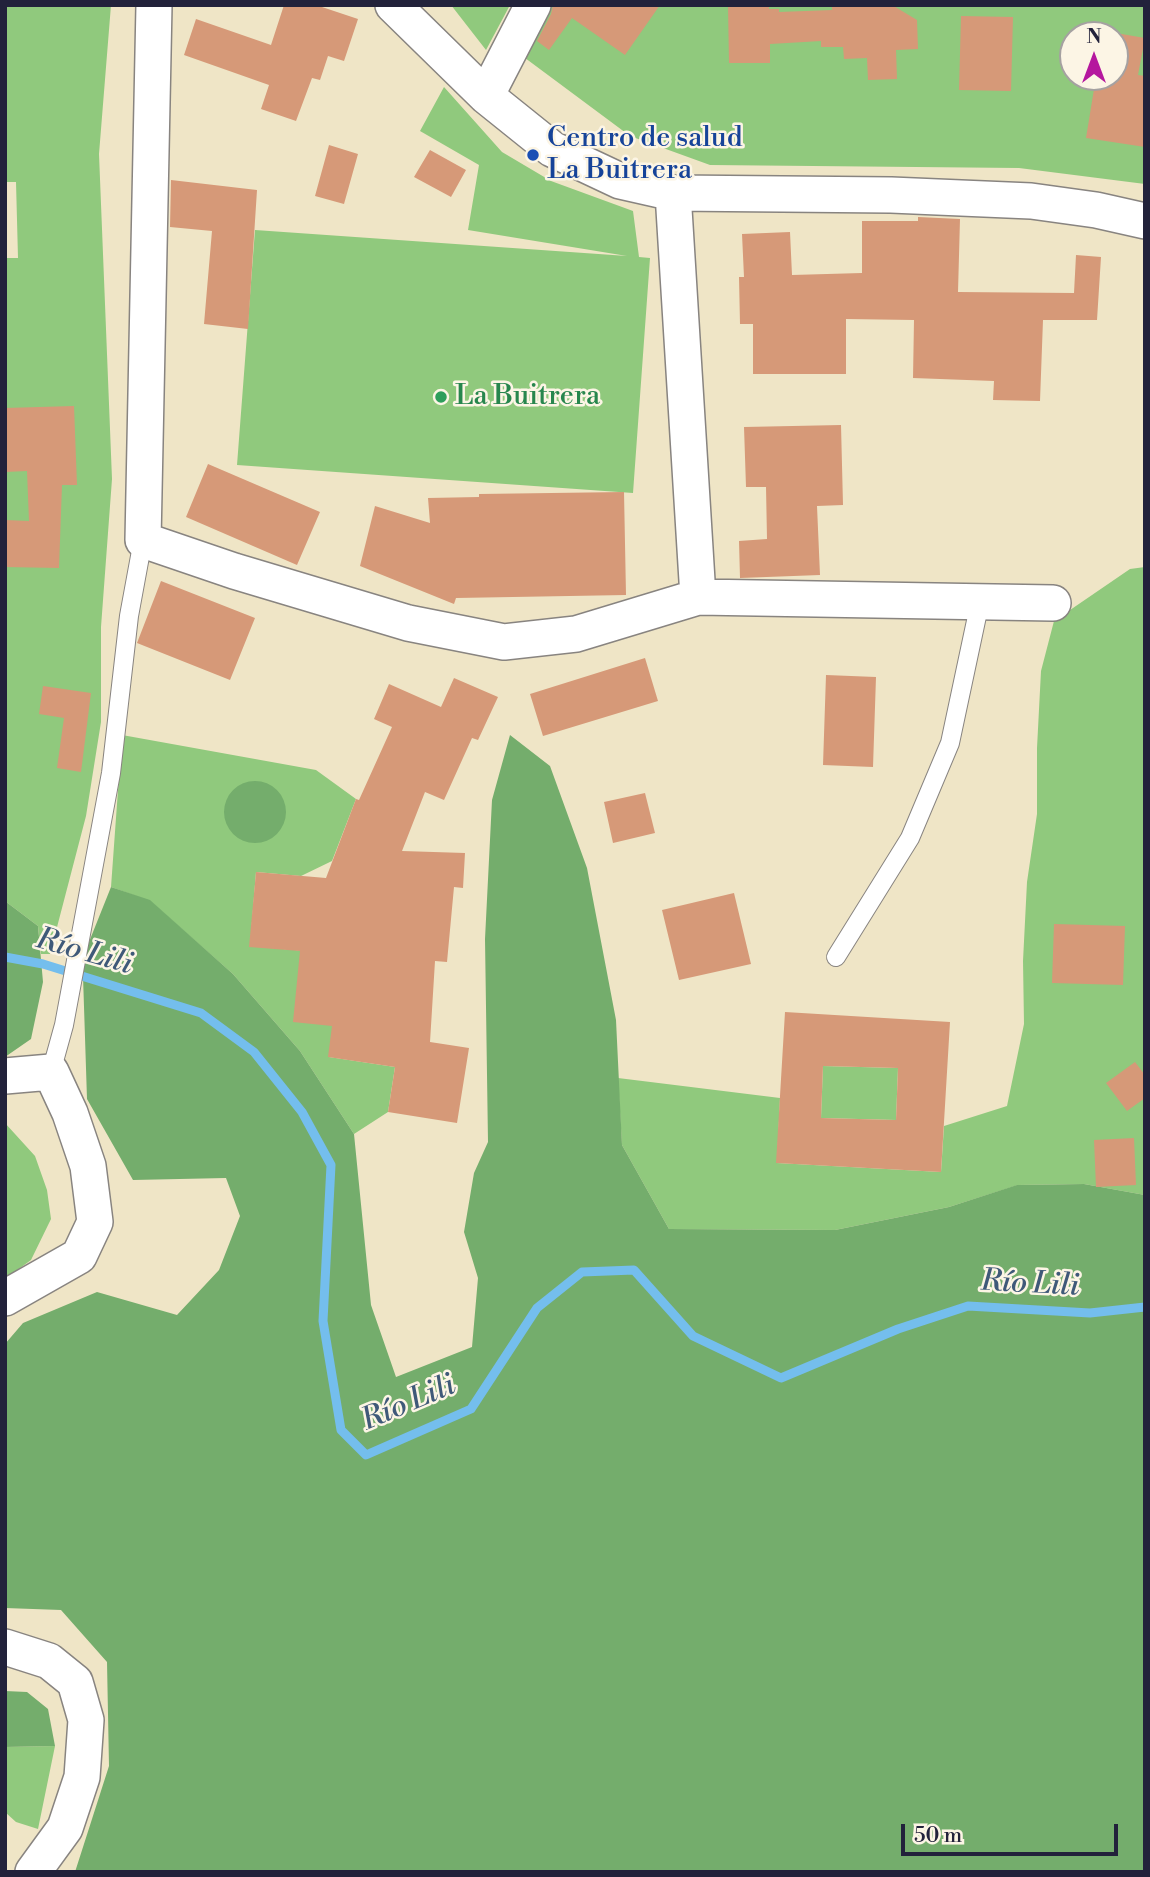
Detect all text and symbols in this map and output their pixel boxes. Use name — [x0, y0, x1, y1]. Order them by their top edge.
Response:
north arrow — [1059, 21, 1129, 91]
text: N — [1086, 25, 1102, 49]
place label: Centro de salud La Buitrera — [547, 122, 743, 188]
marker: Centro de salud La Buitrera — [525, 147, 541, 163]
place label: La Buitrera — [455, 380, 600, 414]
marker: La Buitrera — [433, 389, 449, 405]
water label: Río Lili — [32, 922, 136, 984]
water label: Río Lili — [980, 1264, 1080, 1306]
water label: Río Lili — [357, 1368, 461, 1440]
scale bar — [905, 1811, 1122, 1855]
text: 50 m — [914, 1823, 962, 1849]

